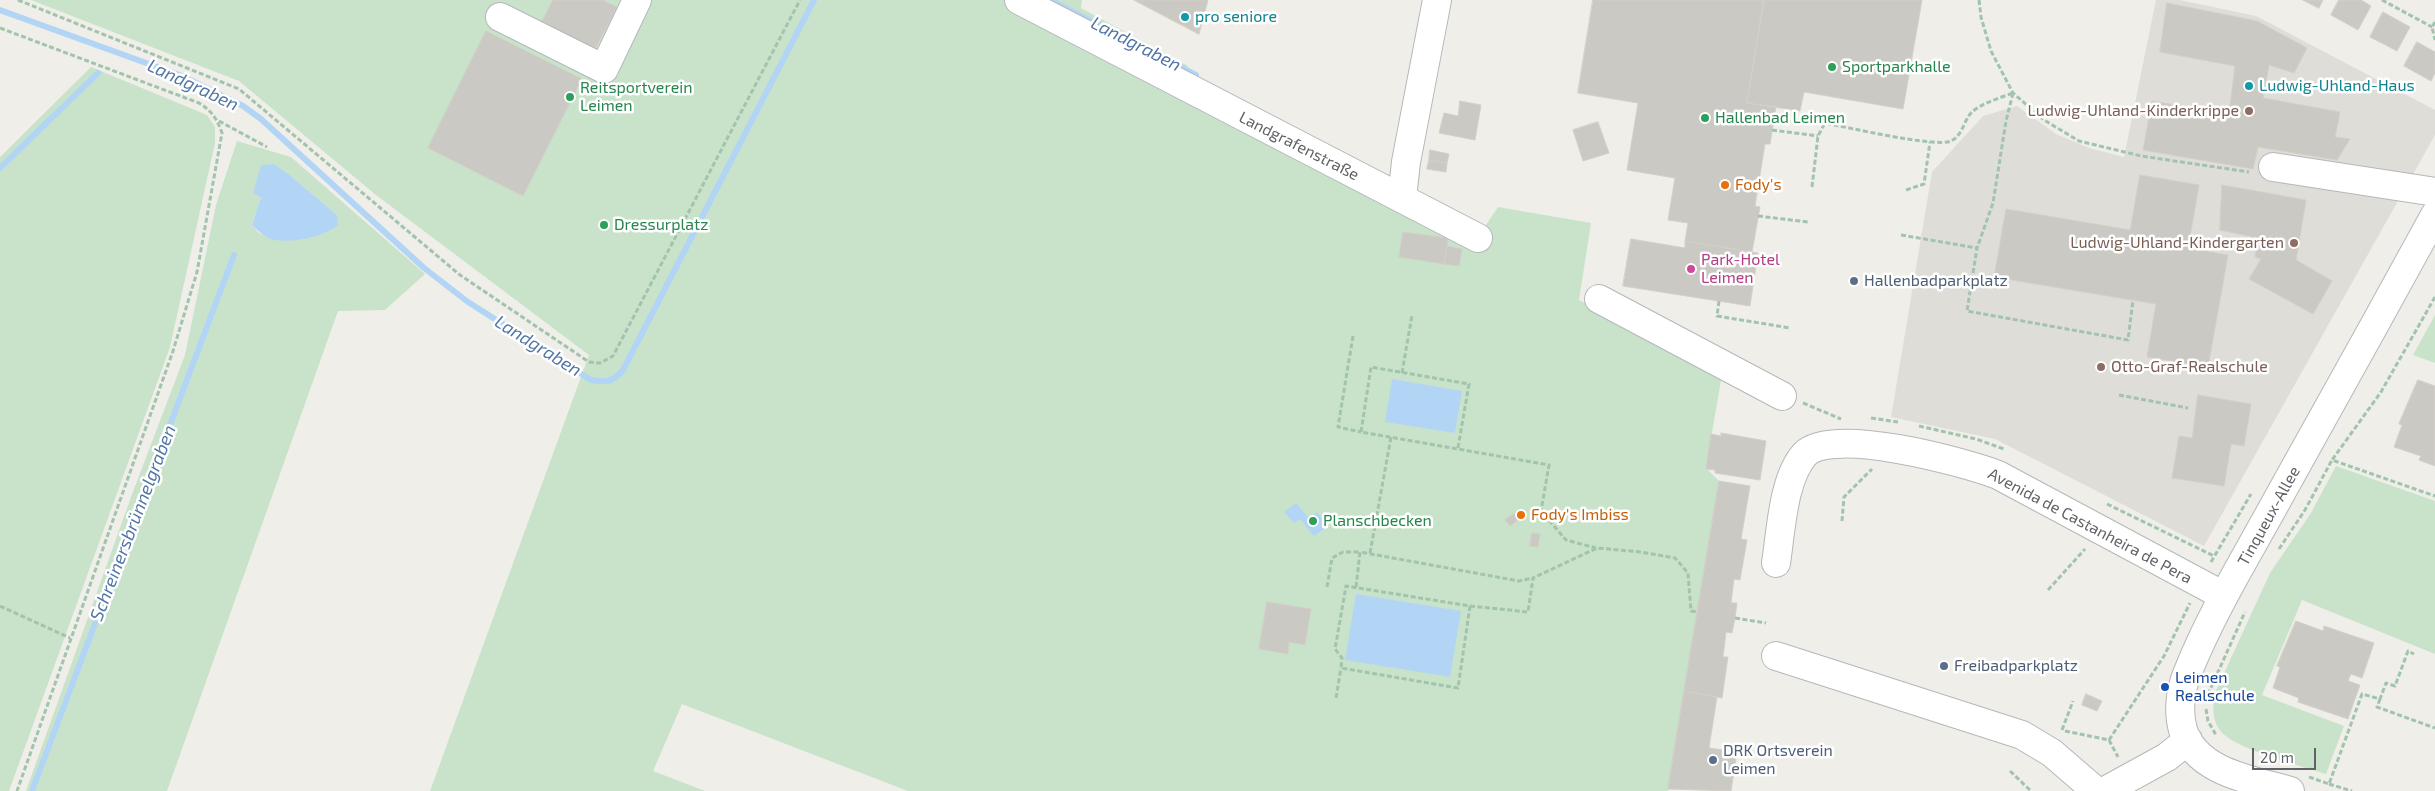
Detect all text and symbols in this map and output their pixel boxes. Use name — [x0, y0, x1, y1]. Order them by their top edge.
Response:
place label: pro seniore — [1195, 7, 1277, 27]
marker: pro seniore — [1179, 11, 1191, 23]
water label: Landgraben — [1087, 12, 1185, 76]
water label: Landgraben — [144, 54, 242, 116]
place label: Sportparkhalle — [1842, 57, 1951, 77]
marker: Sportparkhalle — [1826, 61, 1838, 73]
place label: Ludwig-Uhland-Haus — [2259, 76, 2415, 96]
place label: Reitsportverein Leimen — [580, 78, 693, 116]
marker: Ludwig-Uhland-Haus — [2243, 80, 2255, 92]
marker: Reitsportverein Leimen — [564, 91, 576, 103]
place label: Ludwig-Uhland-Kinderkrippe — [2028, 101, 2239, 121]
marker: Ludwig-Uhland-Kinderkrippe — [2243, 105, 2255, 117]
street label: Landgrafenstraße — [1236, 107, 1362, 185]
place label: Hallenbad Leimen — [1715, 108, 1845, 128]
marker: Hallenbad Leimen — [1699, 112, 1711, 124]
place label: Fody's — [1735, 175, 1782, 195]
marker: Fody's — [1719, 179, 1731, 191]
place label: Dressurplatz — [614, 215, 708, 235]
marker: Dressurplatz — [598, 219, 610, 231]
place label: Ludwig-Uhland-Kindergarten — [2070, 233, 2284, 253]
marker: Ludwig-Uhland-Kindergarten — [2288, 237, 2300, 249]
place label: Park-Hotel Leimen — [1701, 250, 1780, 288]
marker: Park-Hotel Leimen — [1685, 263, 1697, 275]
place label: Hallenbadparkplatz — [1864, 271, 2008, 291]
marker: Hallenbadparkplatz — [1848, 275, 1860, 287]
water label: Landgraben — [491, 311, 585, 381]
place label: Otto-Graf-Realschule — [2111, 357, 2268, 377]
marker: Otto-Graf-Realschule — [2095, 361, 2107, 373]
water label: Schreinersbrünnelgraben — [86, 422, 180, 624]
street label: Tinqueux-Allee — [2234, 463, 2304, 569]
street label: Avenida de Castanheira de Pera — [1985, 464, 2195, 588]
place label: Fody's Imbiss — [1531, 505, 1629, 525]
marker: Fody's Imbiss — [1515, 509, 1527, 521]
place label: Planschbecken — [1323, 511, 1432, 531]
marker: Planschbecken — [1307, 515, 1319, 527]
place label: Freibadparkplatz — [1954, 656, 2078, 676]
marker: Freibadparkplatz — [1938, 660, 1950, 672]
place label: Leimen Realschule — [2175, 668, 2255, 706]
marker: Leimen Realschule — [2159, 681, 2171, 693]
scale bar — [2255, 738, 2319, 770]
place label: DRK Ortsverein Leimen — [1723, 741, 1833, 779]
text: 20 m — [2260, 748, 2294, 766]
marker: DRK Ortsverein Leimen — [1707, 754, 1719, 766]

